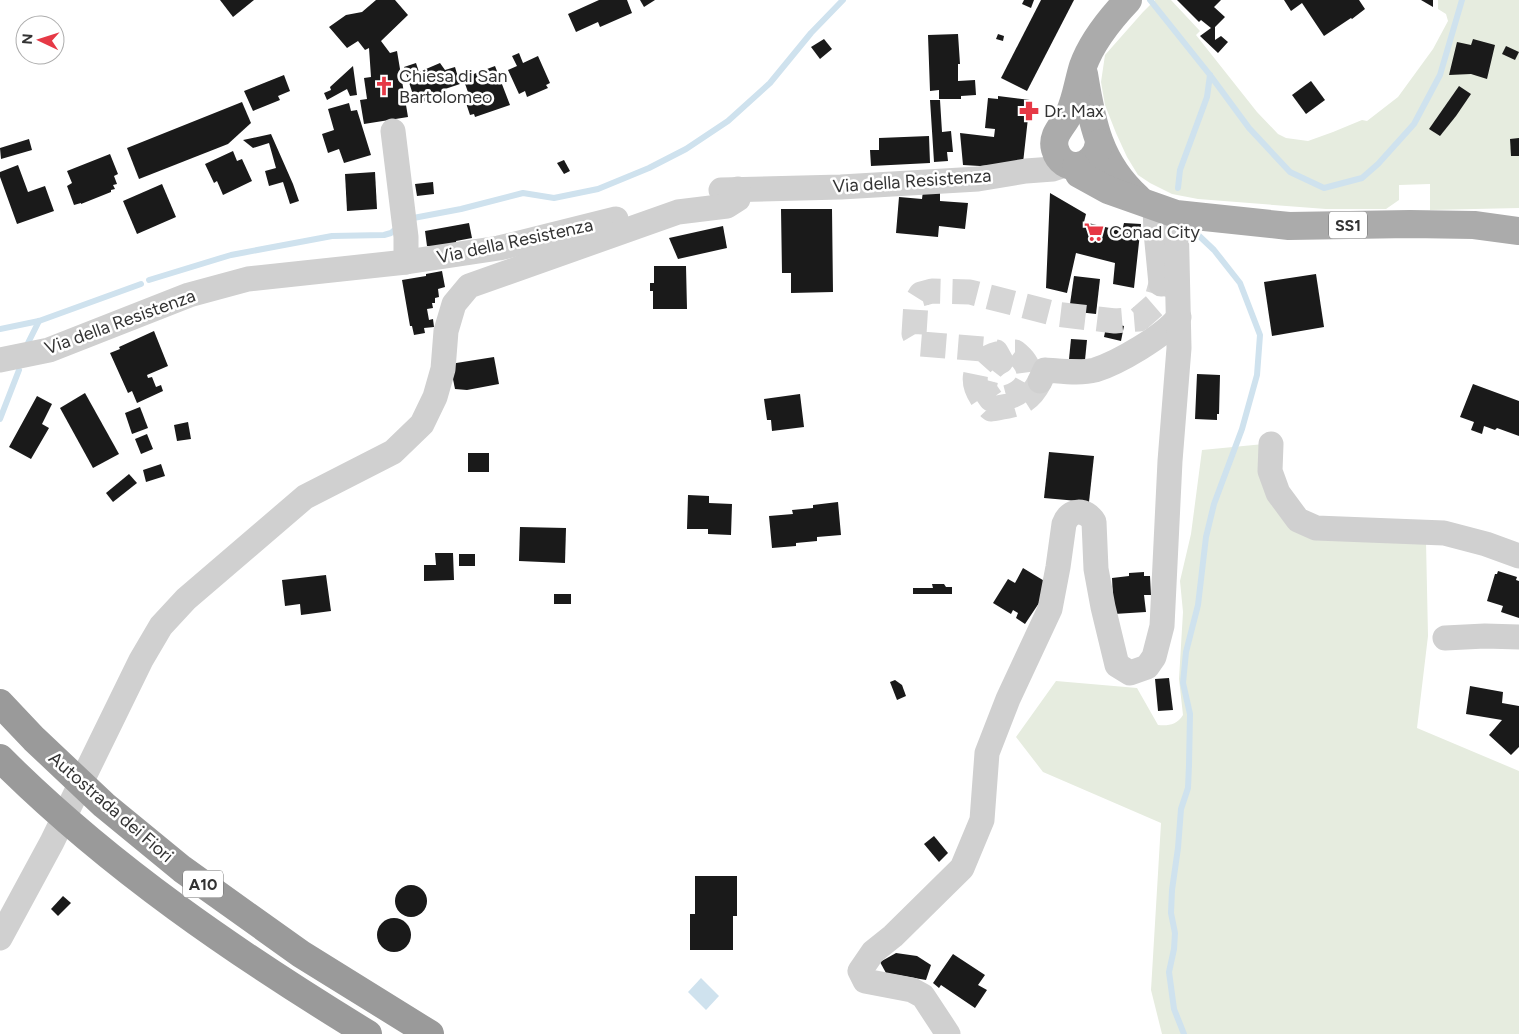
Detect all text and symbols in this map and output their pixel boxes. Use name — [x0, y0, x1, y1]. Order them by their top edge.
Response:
north arrow — [15, 15, 65, 65]
text: N — [19, 33, 36, 45]
place label: Chiesa di San Bartolomeo — [399, 65, 508, 108]
church icon: Chiesa di San Bartolomeo — [373, 75, 395, 97]
pharmacy icon: Dr. Max — [1018, 100, 1040, 122]
place label: Dr. Max — [1044, 100, 1104, 122]
street label: Via della Resistenza — [832, 164, 992, 198]
road number: SS1 — [1329, 212, 1367, 238]
street label: Via della Resistenza — [435, 214, 595, 268]
supermarket icon: Conad City — [1083, 221, 1105, 243]
place label: Conad City — [1109, 221, 1201, 243]
street label: Via della Resistenza — [42, 284, 198, 360]
street label: Autostrada dei Fiori — [44, 747, 178, 867]
road number: A10 — [183, 871, 223, 898]

